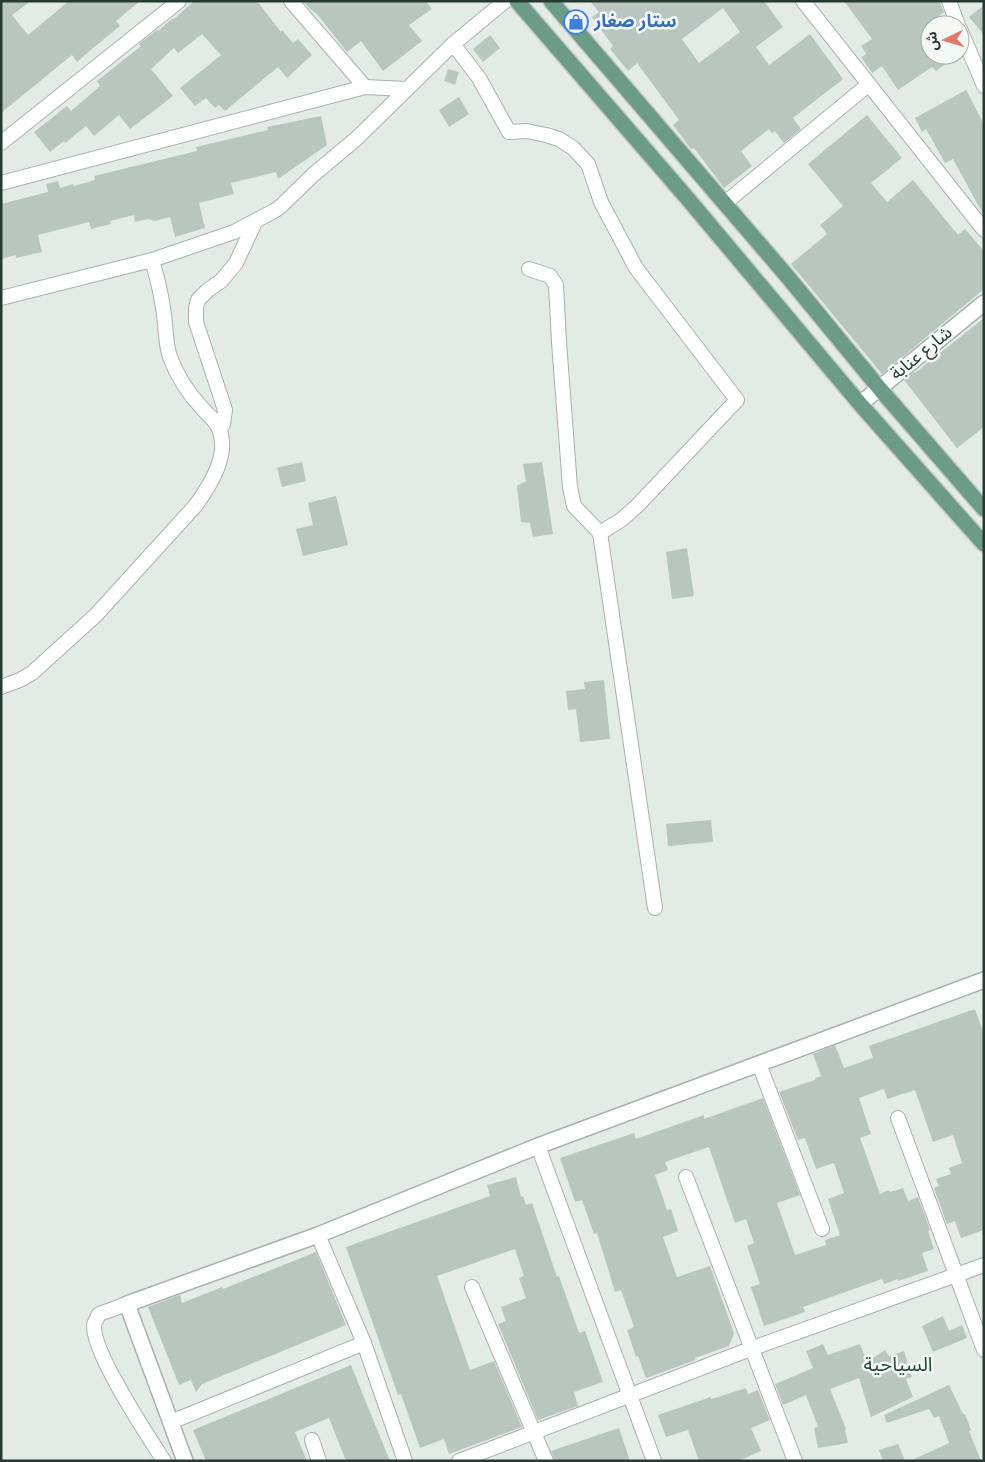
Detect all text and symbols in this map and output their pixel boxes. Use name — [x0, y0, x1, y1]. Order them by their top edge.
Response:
shop icon: ستار صغار — [563, 9, 589, 35]
place label: ستار صغار — [593, 11, 677, 34]
north arrow — [920, 15, 970, 65]
text: ش — [924, 31, 943, 51]
street label: شارع عنابة — [886, 322, 958, 387]
district label: السياحية — [863, 1353, 933, 1379]

